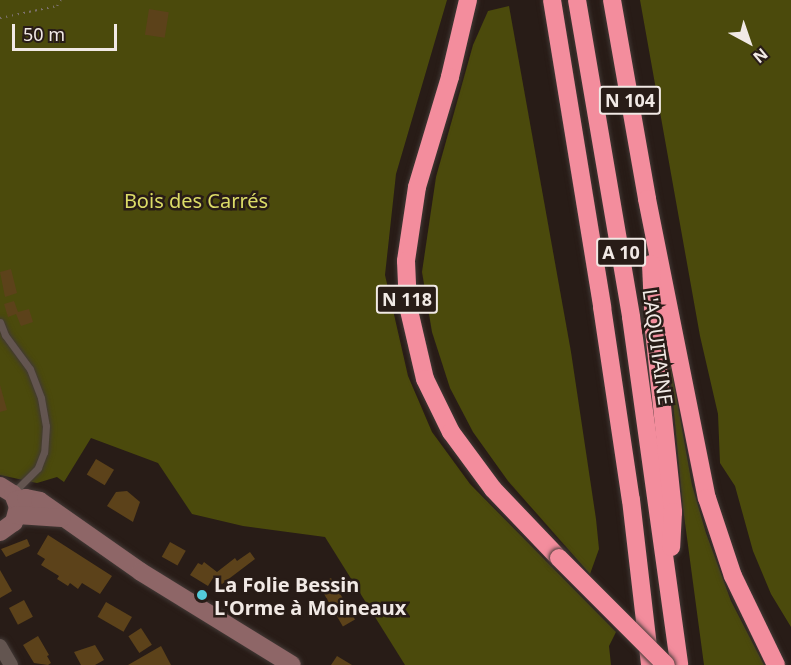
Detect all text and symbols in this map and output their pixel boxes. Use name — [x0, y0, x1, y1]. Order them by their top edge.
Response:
scale bar — [15, 12, 120, 50]
north arrow — [719, 12, 779, 72]
text: 50 m — [23, 22, 65, 46]
text: N — [749, 43, 773, 68]
road number: N 104 — [598, 85, 662, 115]
park label: Bois des Carrés — [124, 188, 268, 212]
road number: A 10 — [596, 237, 646, 267]
road number: N 118 — [376, 284, 438, 314]
street label: L'AQUITAINE — [638, 287, 678, 407]
place label: La Folie Bessin L'Orme à Moineaux — [214, 572, 406, 619]
marker: La Folie Bessin L'Orme à Moineaux — [195, 588, 209, 602]

